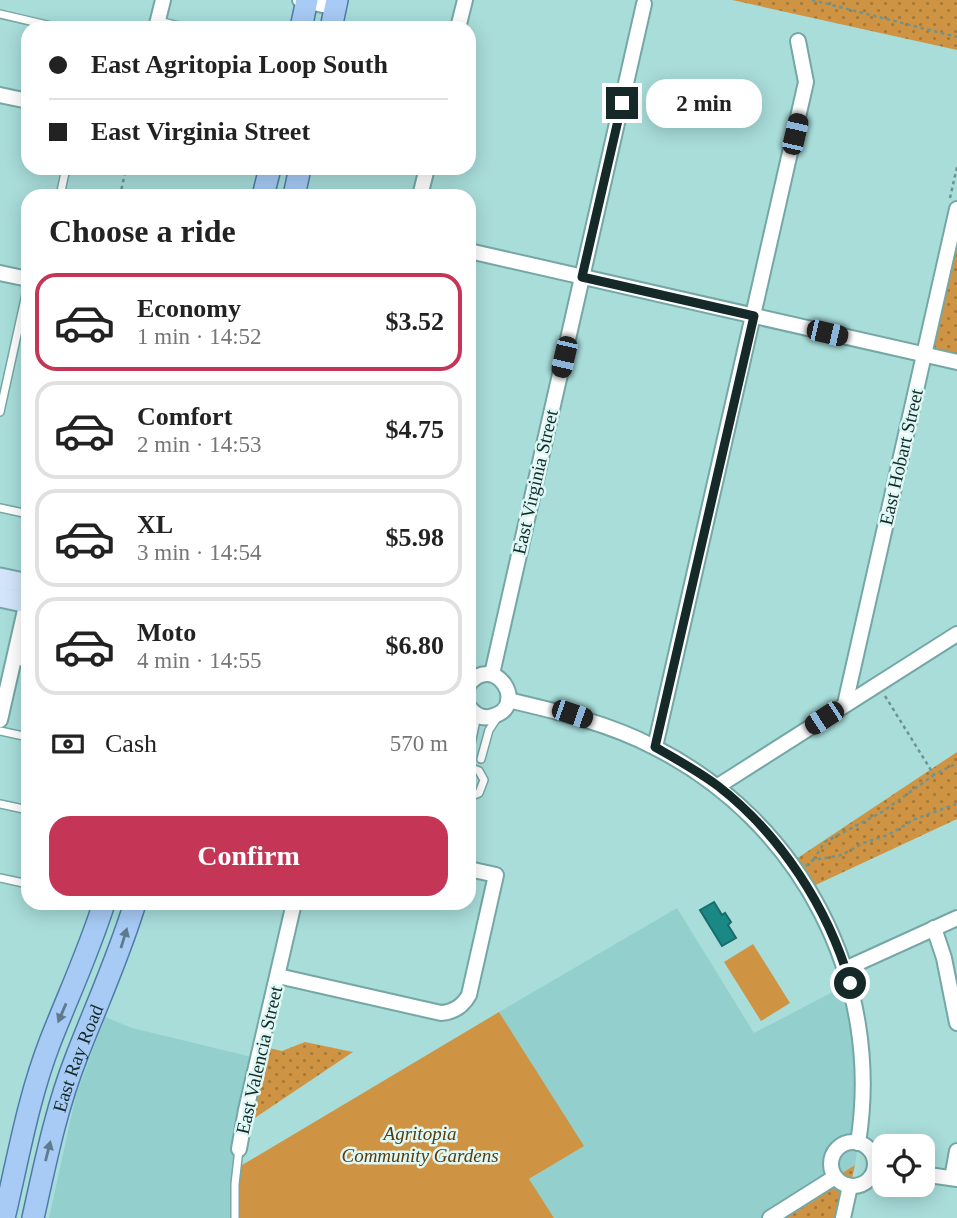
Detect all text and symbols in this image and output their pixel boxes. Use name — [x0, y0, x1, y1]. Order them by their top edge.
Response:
text: East Agritopia Loop South — [91, 50, 388, 79]
callout: 2 min — [646, 78, 762, 128]
route end — [606, 87, 638, 119]
text: 2 min — [676, 91, 732, 116]
car — [781, 111, 810, 157]
text: East Virginia Street — [91, 117, 310, 146]
text: Choose a ride — [49, 213, 236, 249]
icon: car — [53, 291, 116, 354]
text: Economy — [137, 294, 241, 323]
text: $3.52 — [386, 307, 444, 336]
car — [805, 318, 850, 348]
text: 1 min · 14:52 — [137, 324, 262, 349]
car — [550, 334, 579, 380]
street label: East Hobart Street — [875, 386, 927, 527]
icon: car — [53, 399, 116, 462]
text: Comfort — [137, 402, 232, 431]
street label: East Virginia Street — [508, 407, 562, 556]
text: $4.75 — [386, 415, 444, 444]
text: 2 min · 14:53 — [137, 432, 262, 457]
icon: car — [53, 507, 116, 570]
text: XL — [137, 510, 173, 539]
text: $5.98 — [386, 523, 444, 552]
text: 3 min · 14:54 — [137, 540, 262, 565]
icon: car — [53, 615, 116, 678]
text: Moto — [137, 618, 196, 647]
text: $6.80 — [386, 631, 444, 660]
text: 4 min · 14:55 — [137, 648, 262, 673]
car — [549, 697, 596, 731]
car — [801, 698, 848, 738]
icon: cash — [49, 725, 87, 763]
text: Cash — [105, 729, 157, 758]
text: 570 m — [390, 731, 448, 756]
button: Confirm — [49, 816, 448, 896]
one-way arrow — [120, 927, 130, 948]
route start — [834, 967, 866, 999]
street label: East Valencia Street — [232, 983, 286, 1136]
street label: East Ray Road — [48, 1001, 107, 1114]
one-way arrow — [57, 1002, 68, 1023]
park label: Agritopia Community Gardens — [341, 1123, 499, 1166]
map controls — [872, 1134, 935, 1197]
button: locate — [872, 1134, 935, 1197]
one-way arrow — [43, 1140, 54, 1162]

